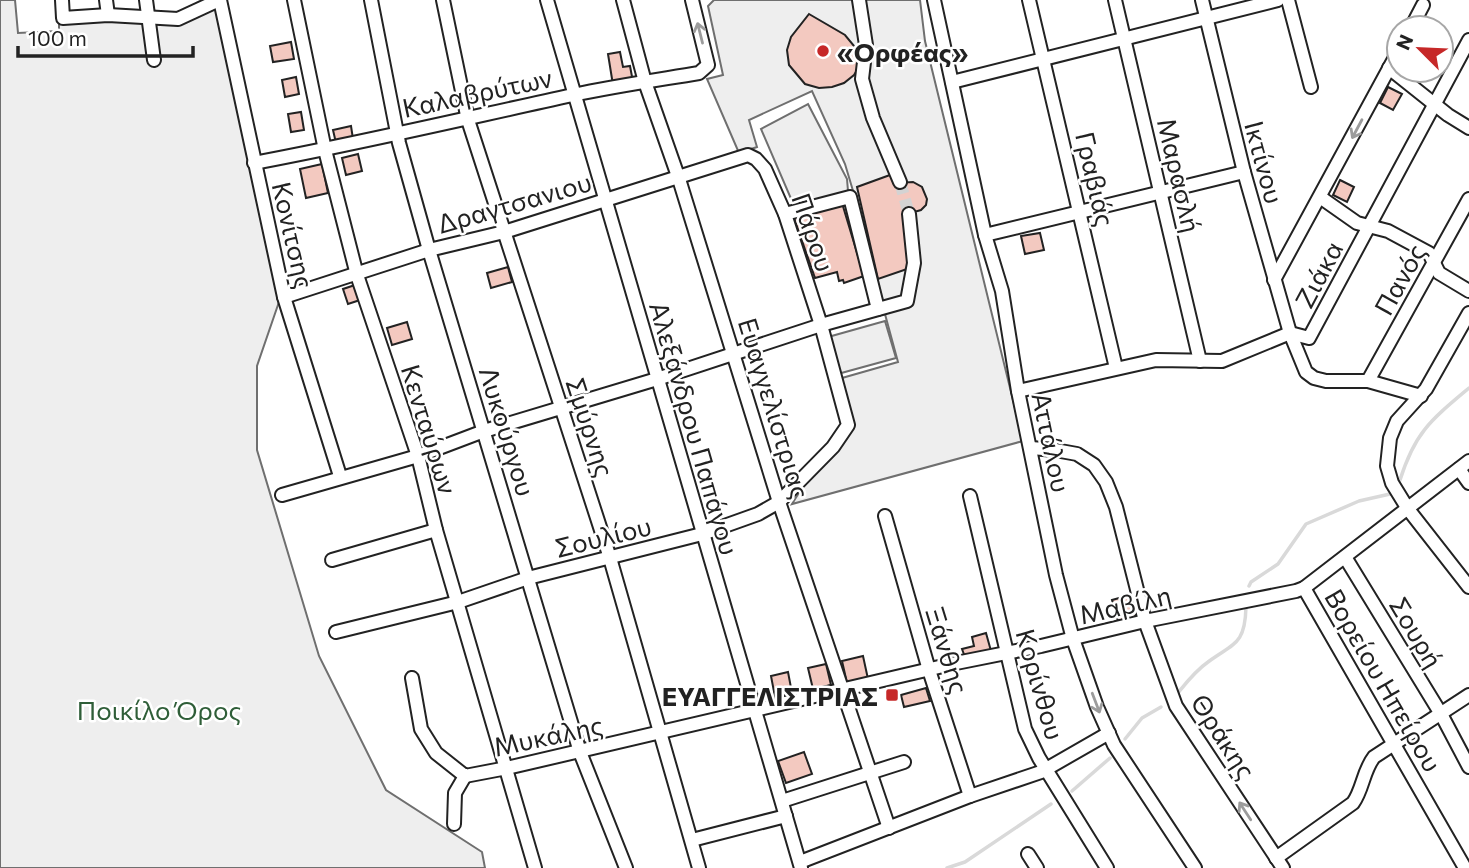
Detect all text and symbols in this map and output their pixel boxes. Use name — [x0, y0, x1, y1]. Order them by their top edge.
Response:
scale bar — [18, 14, 192, 58]
north arrow — [1385, 14, 1455, 84]
one-way arrow — [693, 22, 706, 45]
text: 100 m — [28, 25, 87, 50]
text: N — [1391, 31, 1417, 53]
place label: «Ορφέας» — [837, 36, 968, 67]
marker: «Ορφέας» — [815, 43, 831, 59]
street label: Καλαβρύτων — [399, 61, 555, 123]
street label: Μαρασλή — [1152, 115, 1208, 235]
street label: Ικτίνου — [1239, 117, 1291, 207]
one-way arrow — [1350, 118, 1364, 138]
street label: Γραβιάς — [1070, 129, 1122, 229]
street label: Δραγτσανιου — [433, 165, 595, 239]
street label: Κονίτσης — [267, 179, 321, 291]
street label: Πάρου — [786, 189, 842, 275]
street label: Ζιάκα — [1288, 235, 1348, 313]
street label: Πανός — [1367, 238, 1431, 320]
street label: Αλεξάνδρου Παπάγου — [644, 298, 746, 558]
street label: Ευαγγελίστριας — [733, 314, 817, 502]
street label: Κενταύρων — [396, 361, 464, 497]
street label: Λυκούργου — [474, 363, 542, 499]
street label: Σμύρνης — [561, 374, 621, 480]
street label: Αττάλου — [1026, 389, 1078, 495]
street label: Σουλίου — [552, 509, 654, 563]
street label: Μαβίλη — [1076, 578, 1174, 630]
street label: Βορείου Ηπείρου — [1319, 583, 1449, 777]
street label: Σουρή — [1384, 591, 1450, 673]
street label: Ξάνθης — [920, 603, 976, 697]
street label: Κορίνθου — [1010, 625, 1072, 743]
place label: ΕΥΑΓΓΕΛΙΣΤΡΙΑΣ — [662, 680, 878, 711]
marker: ΕΥΑΓΓΕΛΙΣΤΡΙΑΣ — [884, 687, 900, 703]
street label: Θράκης — [1185, 688, 1263, 784]
one-way arrow — [1091, 691, 1103, 713]
park label: Ποικίλο Όρος — [77, 694, 241, 725]
street label: Μυκάλης — [491, 708, 605, 762]
one-way arrow — [1238, 801, 1252, 821]

